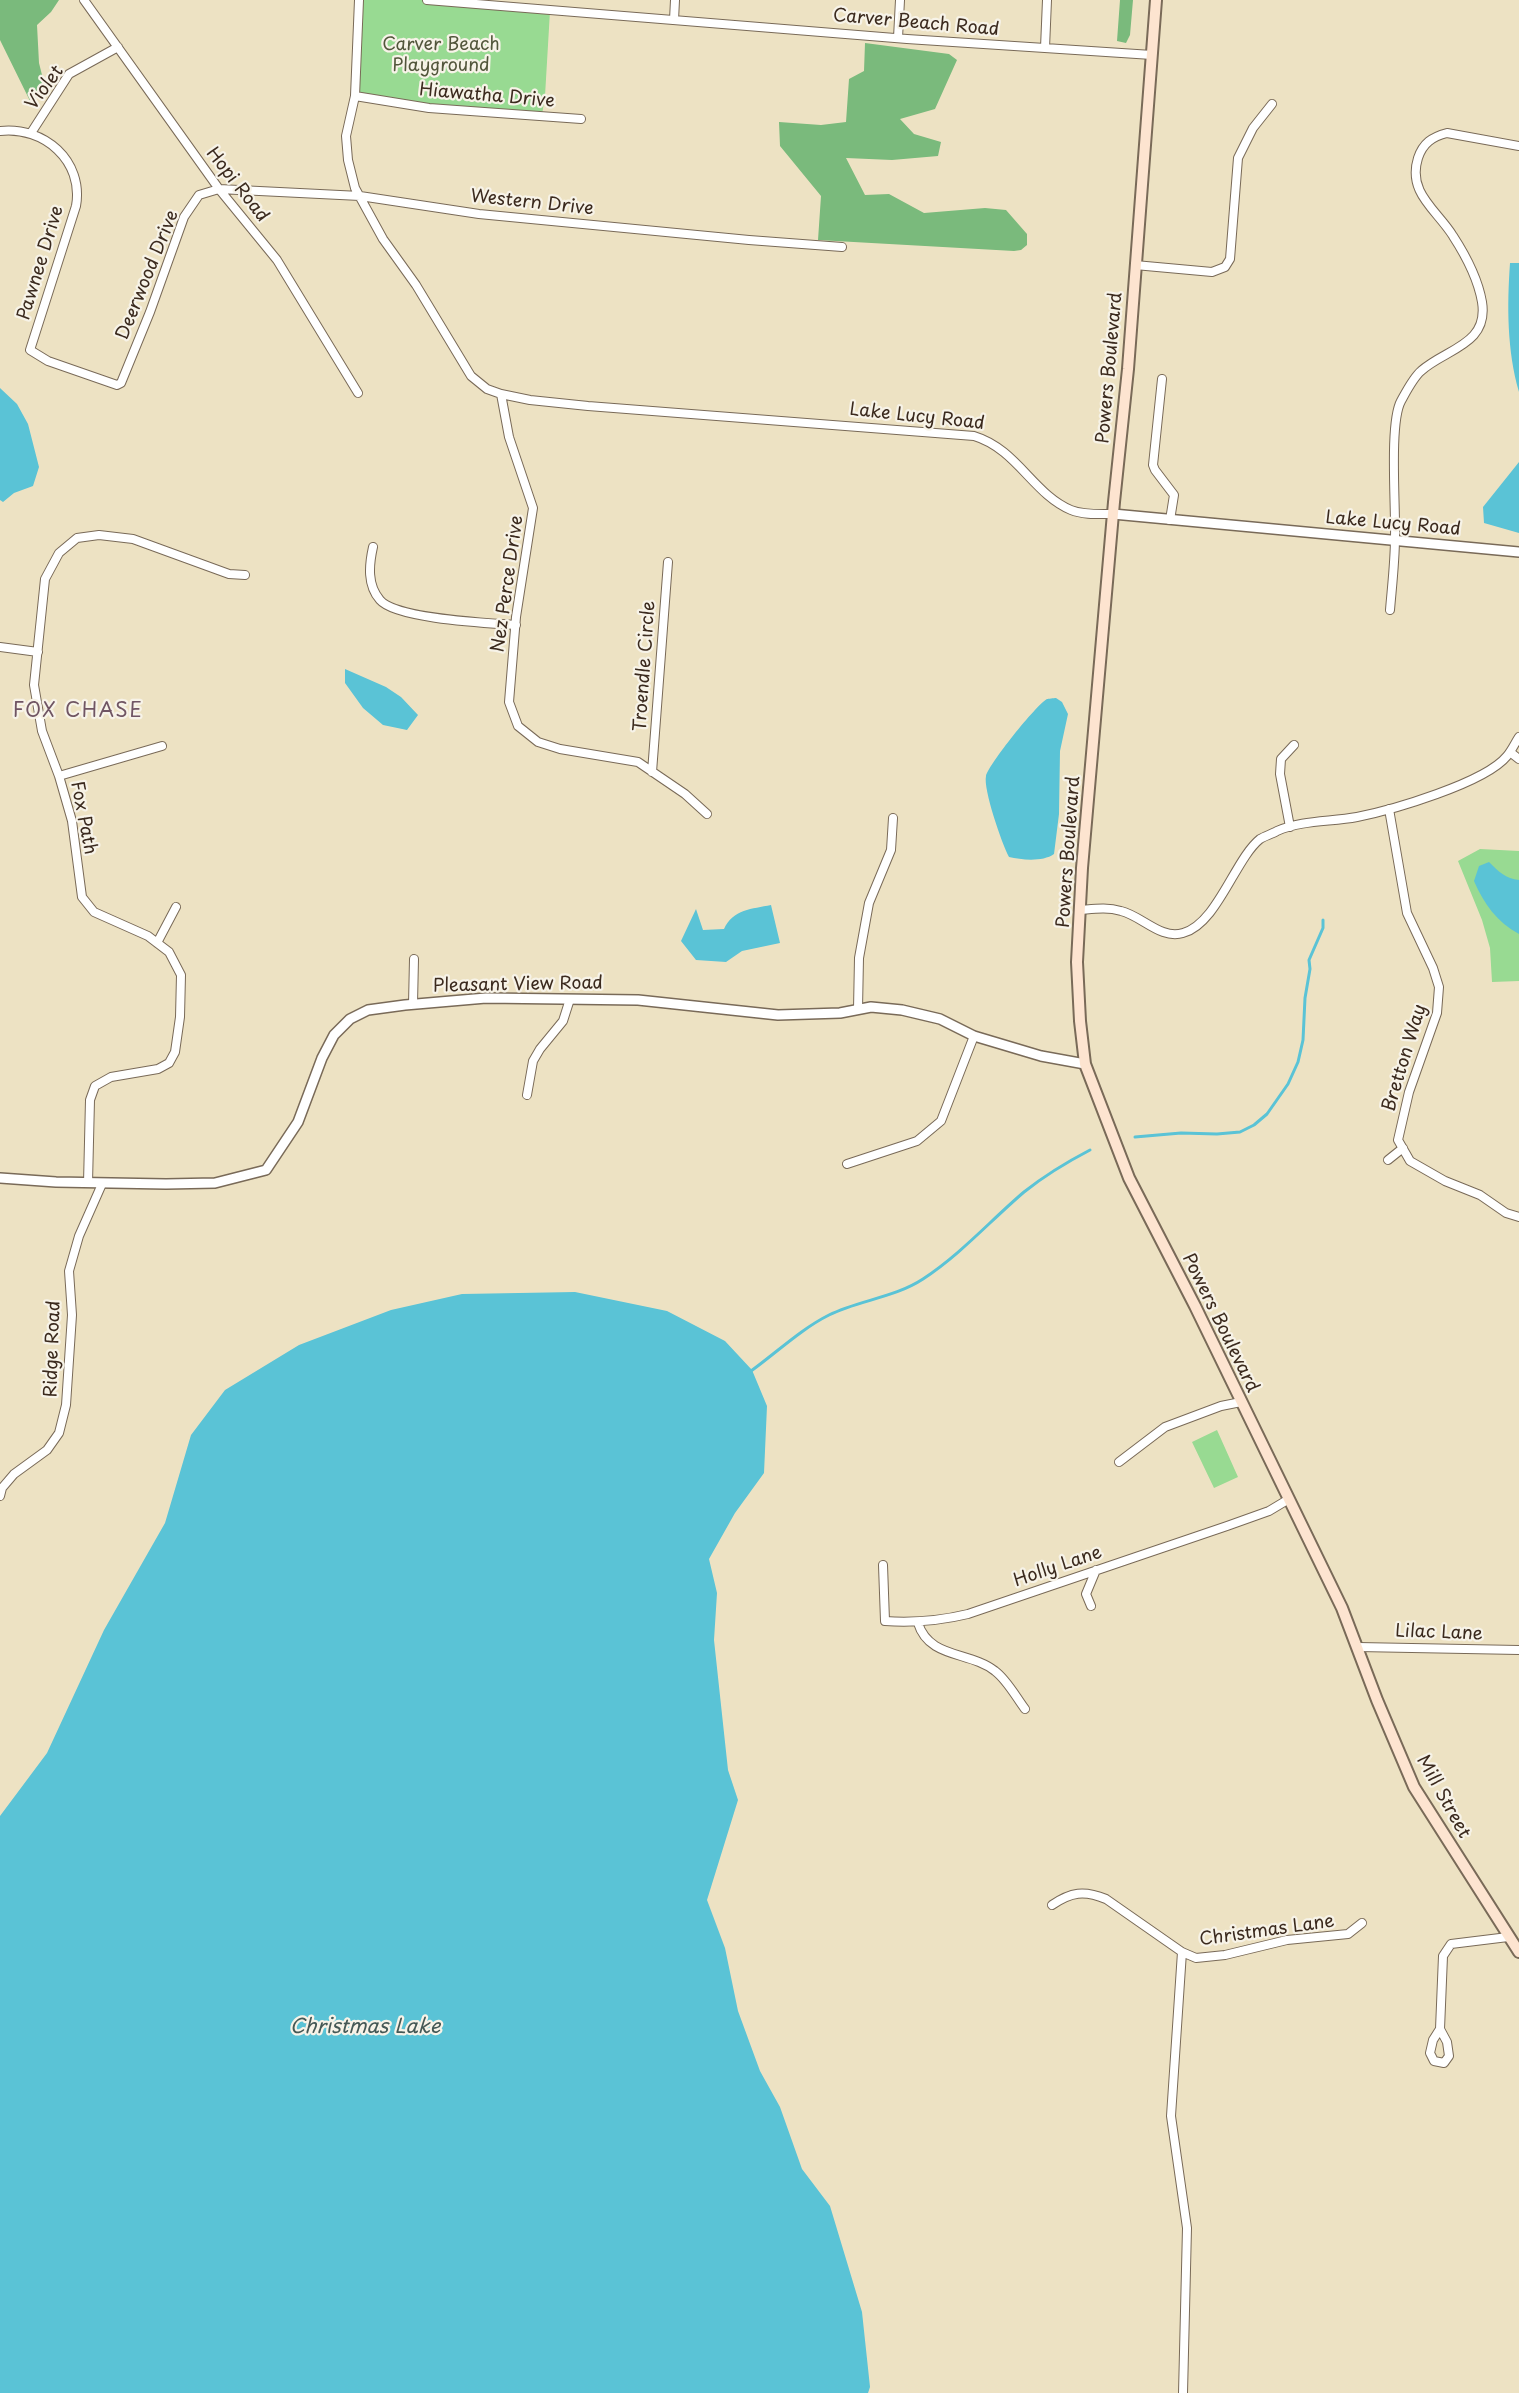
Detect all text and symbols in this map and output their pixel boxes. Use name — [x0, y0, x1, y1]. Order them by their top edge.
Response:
street label: Carver Beach Road — [832, 5, 1000, 41]
park label: Carver Beach Playground — [382, 34, 500, 76]
street label: Violet — [21, 61, 69, 115]
street label: Hiawatha Drive — [418, 79, 556, 113]
street label: Hopi Road — [201, 143, 273, 227]
street label: Western Drive — [469, 186, 595, 220]
street label: Pawnee Drive — [13, 203, 69, 323]
street label: Deerwood Drive — [112, 207, 184, 343]
street label: Powers Boulevard — [1093, 291, 1127, 445]
street label: Lake Lucy Road — [848, 399, 986, 435]
street label: Lake Lucy Road — [1324, 507, 1462, 541]
street label: Nez Perce Drive — [488, 514, 528, 654]
street label: Troendle Circle — [630, 600, 660, 732]
district label: FOX CHASE — [12, 699, 144, 723]
street label: Powers Boulevard — [1053, 775, 1085, 929]
street label: Fox Path — [65, 780, 101, 856]
street label: Pleasant View Road — [433, 973, 603, 997]
street label: Bretton Way — [1378, 1002, 1432, 1114]
street label: Powers Boulevard — [1177, 1250, 1263, 1396]
street label: Ridge Road — [41, 1300, 65, 1398]
street label: Holly Lane — [1011, 1542, 1105, 1592]
street label: Lilac Lane — [1395, 1621, 1483, 1645]
street label: Mill Street — [1411, 1752, 1475, 1842]
street label: Christmas Lane — [1198, 1911, 1336, 1951]
water label: Christmas Lake — [290, 2015, 440, 2039]

